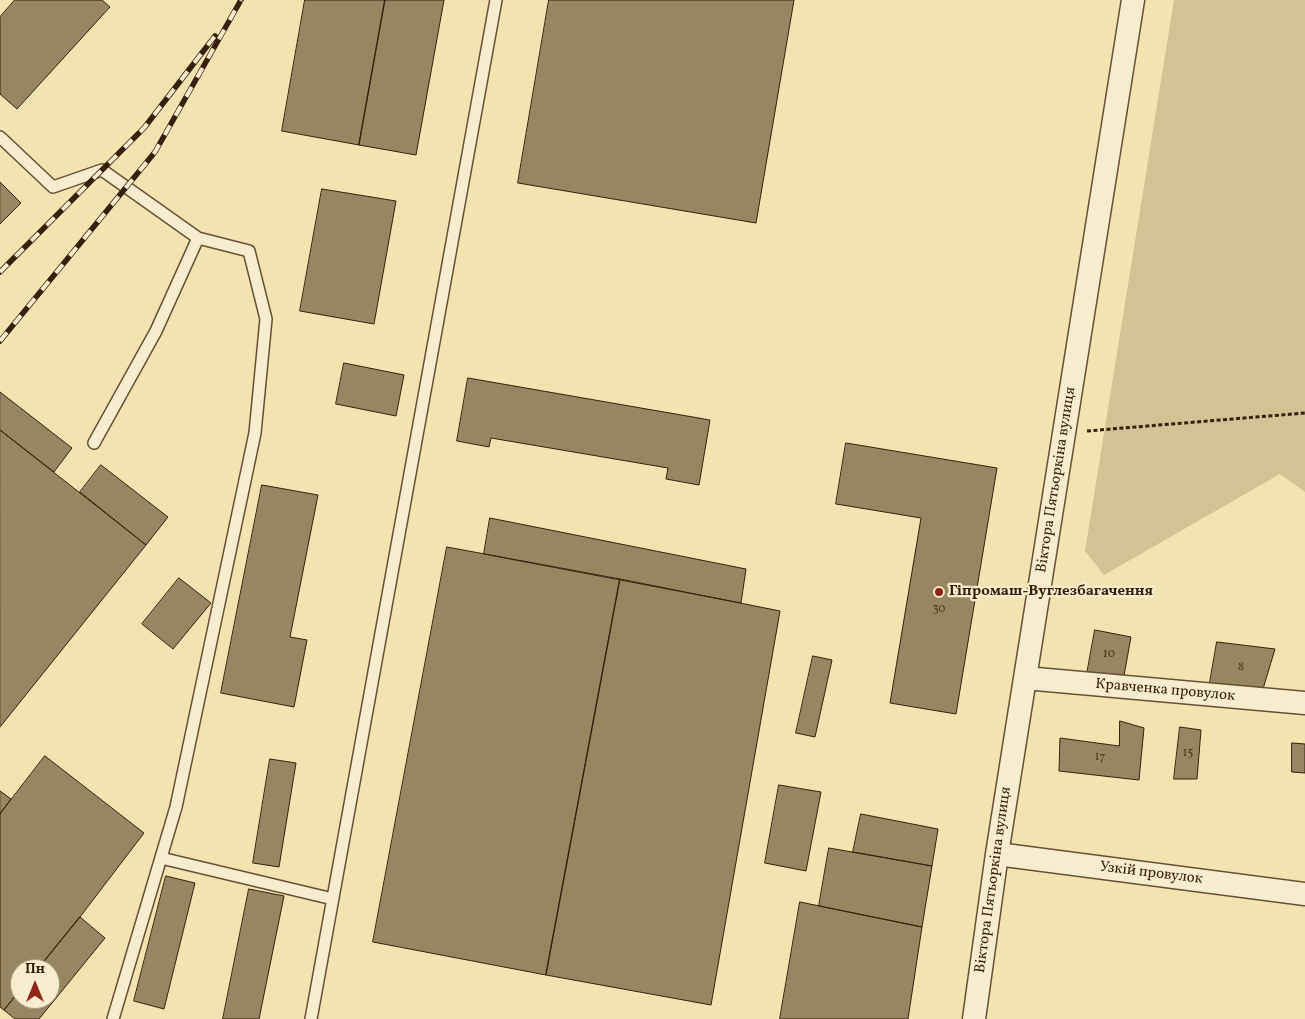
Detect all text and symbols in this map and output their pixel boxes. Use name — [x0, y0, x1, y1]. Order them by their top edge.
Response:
street label: Віктора Пятьоркіна вулиця — [1033, 386, 1081, 574]
place label: Гіпромаш-Вуглезбагачення — [949, 583, 1153, 601]
marker: Гіпромаш-Вуглезбагачення — [933, 586, 945, 598]
house number: 30 — [932, 603, 946, 617]
house number: 10 — [1103, 648, 1115, 662]
house number: 8 — [1238, 661, 1244, 675]
street label: Кравченка провулок — [1094, 676, 1236, 706]
house number: 15 — [1183, 747, 1193, 761]
house number: 17 — [1095, 751, 1105, 765]
street label: Віктора Пятьоркіна вулиця — [972, 786, 1016, 974]
street label: Узкій провулок — [1098, 859, 1204, 889]
north arrow — [10, 959, 60, 1009]
text: Пн — [25, 960, 45, 979]

